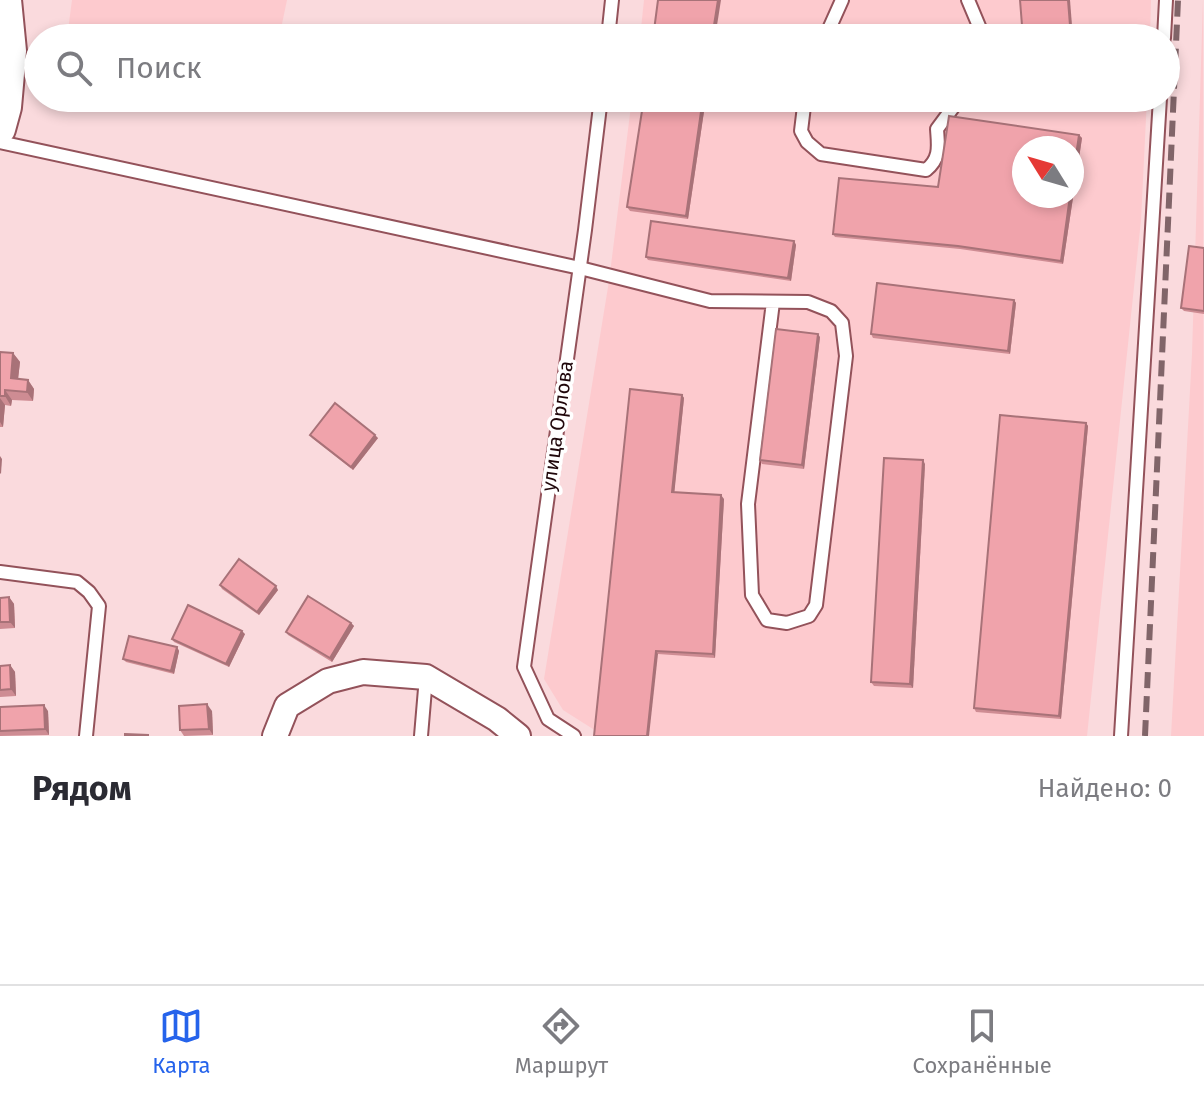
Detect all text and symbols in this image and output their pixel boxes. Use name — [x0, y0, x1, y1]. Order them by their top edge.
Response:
search box — [24, 24, 1180, 112]
icon: search — [52, 46, 96, 90]
text: Поиск — [116, 50, 202, 86]
north arrow — [1012, 136, 1084, 208]
street label: улица Орлова — [536, 359, 578, 493]
text: Рядом — [32, 768, 131, 809]
text: Найдено: 0 — [1038, 773, 1172, 804]
tab: Карта — [152, 1004, 210, 1079]
tab: Маршрут — [515, 1004, 608, 1079]
tab: Сохранённые — [913, 1004, 1052, 1079]

